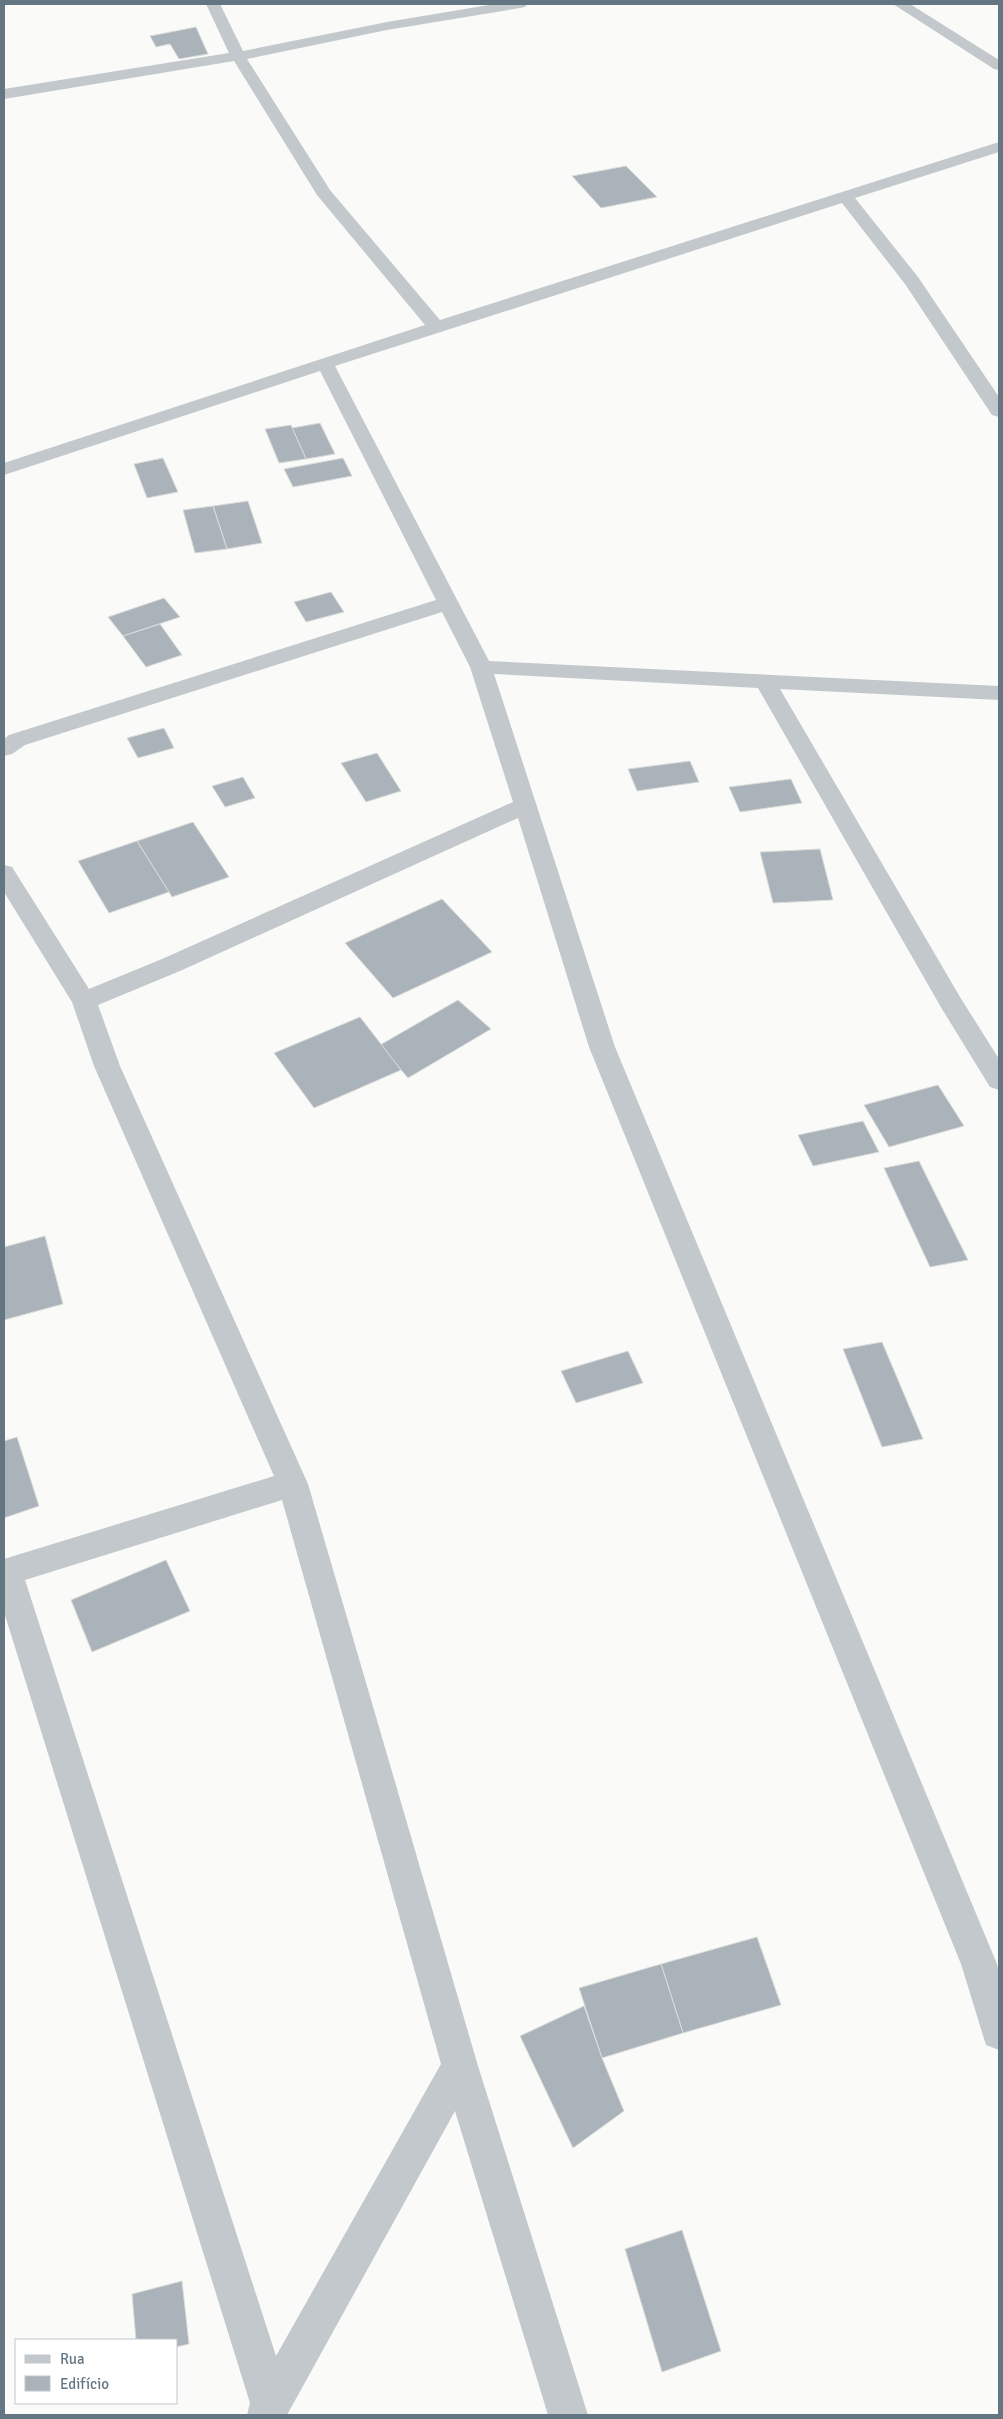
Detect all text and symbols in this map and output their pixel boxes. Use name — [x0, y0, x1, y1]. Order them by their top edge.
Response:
legend — [15, 2339, 178, 2404]
text: Rua — [60, 2350, 85, 2368]
text: Edifício — [60, 2375, 109, 2393]

